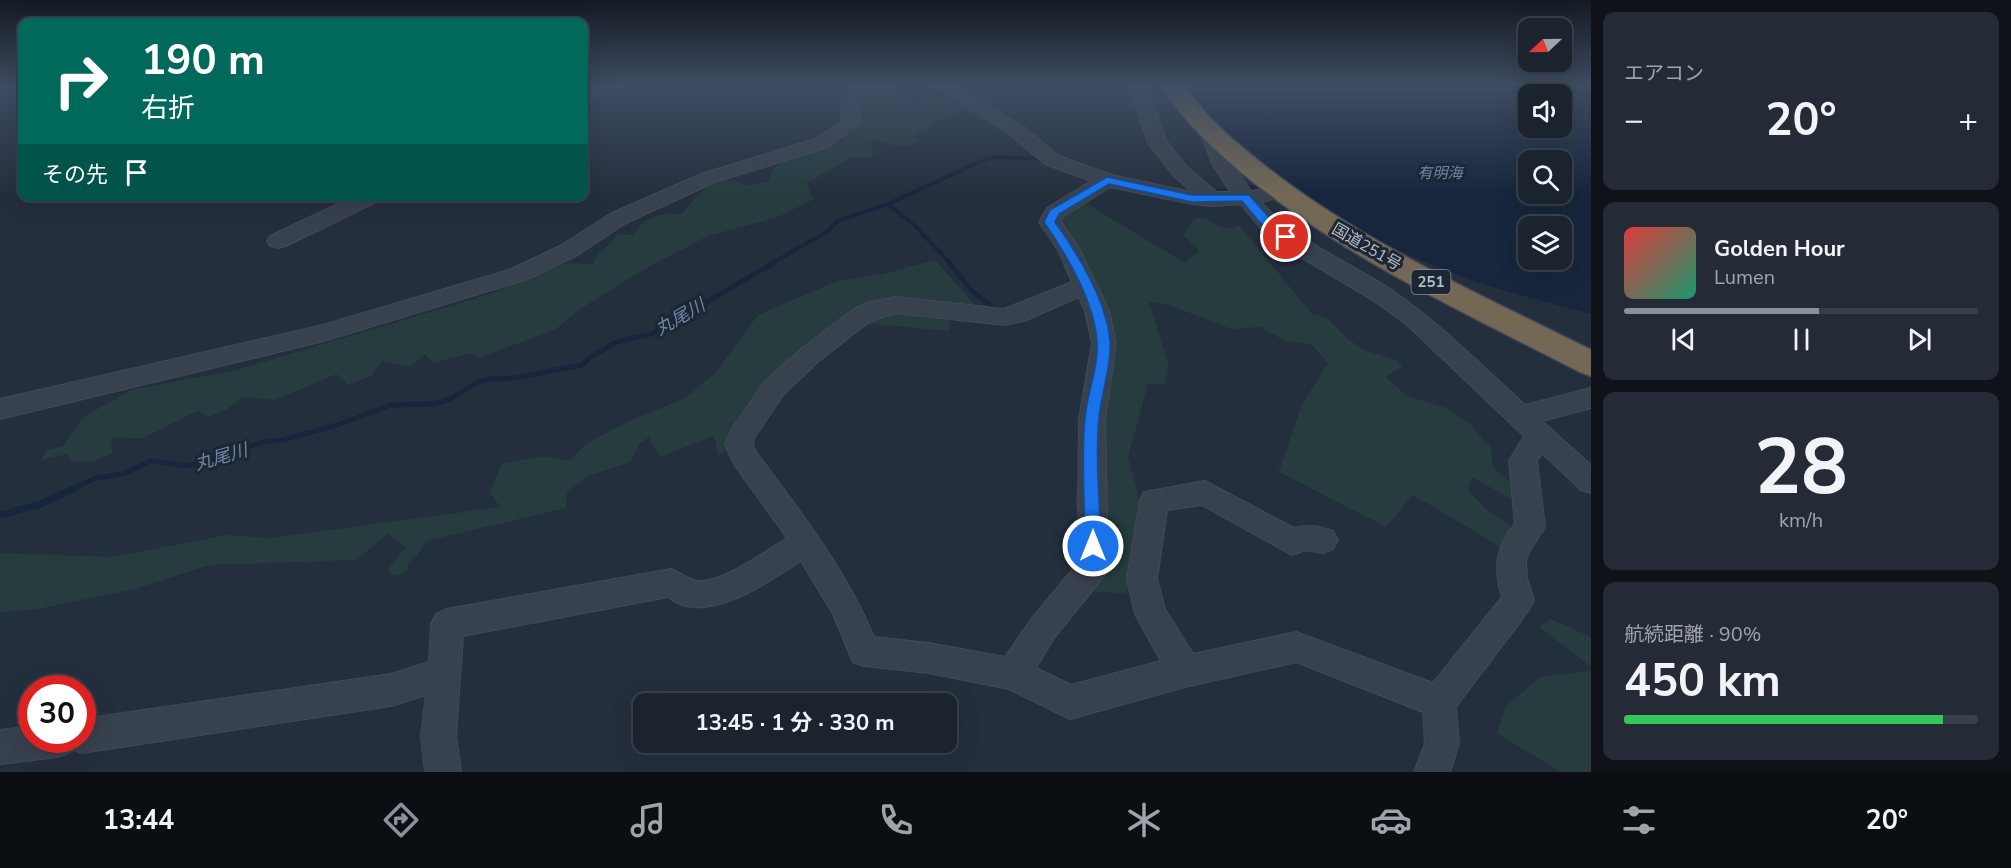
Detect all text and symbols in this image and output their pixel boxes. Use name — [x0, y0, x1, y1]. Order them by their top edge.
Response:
north arrow — [1518, 18, 1572, 72]
map controls — [1518, 18, 1572, 270]
text: 190 m — [141, 32, 265, 89]
icon: right — [42, 42, 120, 120]
text: エアコン — [1624, 60, 1704, 87]
button: sound — [1518, 84, 1572, 138]
text: 右折 — [141, 90, 195, 127]
text: 20° — [1765, 90, 1837, 151]
text: − — [1624, 98, 1644, 143]
text: + — [1958, 98, 1978, 143]
button: search — [1518, 150, 1572, 204]
icon: arrive — [120, 156, 153, 189]
text: その先 — [42, 160, 108, 190]
water label: 有明海 — [1417, 163, 1464, 183]
pin — [1260, 211, 1311, 262]
button: layers — [1518, 216, 1572, 270]
street label: 国道251号 — [1328, 218, 1405, 276]
icon: arrive — [1269, 220, 1302, 253]
text: Golden Hour — [1714, 234, 1845, 264]
text: Lumen — [1714, 264, 1775, 291]
road number: 251 — [1412, 270, 1450, 294]
water label: 丸尾川 — [651, 292, 711, 341]
icon: previous — [1667, 323, 1700, 356]
icon: pause — [1785, 323, 1818, 356]
icon: next — [1903, 323, 1936, 356]
text: 28 — [1754, 414, 1848, 521]
water label: 丸尾川 — [192, 437, 252, 476]
text: km/h — [1779, 507, 1823, 534]
position arrow — [1061, 514, 1125, 578]
text: 航続距離 · 90% — [1624, 621, 1761, 648]
text: 450 km — [1624, 651, 1781, 712]
speed limit sign: 30 — [18, 675, 96, 753]
text: 13:45 · 1 分 · 330 m — [696, 708, 894, 738]
icon: directions — [380, 799, 422, 841]
icon: music — [627, 799, 669, 841]
icon: phone — [875, 799, 917, 841]
icon: climate — [1123, 799, 1165, 841]
icon: car — [1370, 799, 1412, 841]
icon: filters — [1618, 799, 1660, 841]
text: 13:44 — [103, 802, 174, 839]
text: 20° — [1865, 802, 1908, 839]

